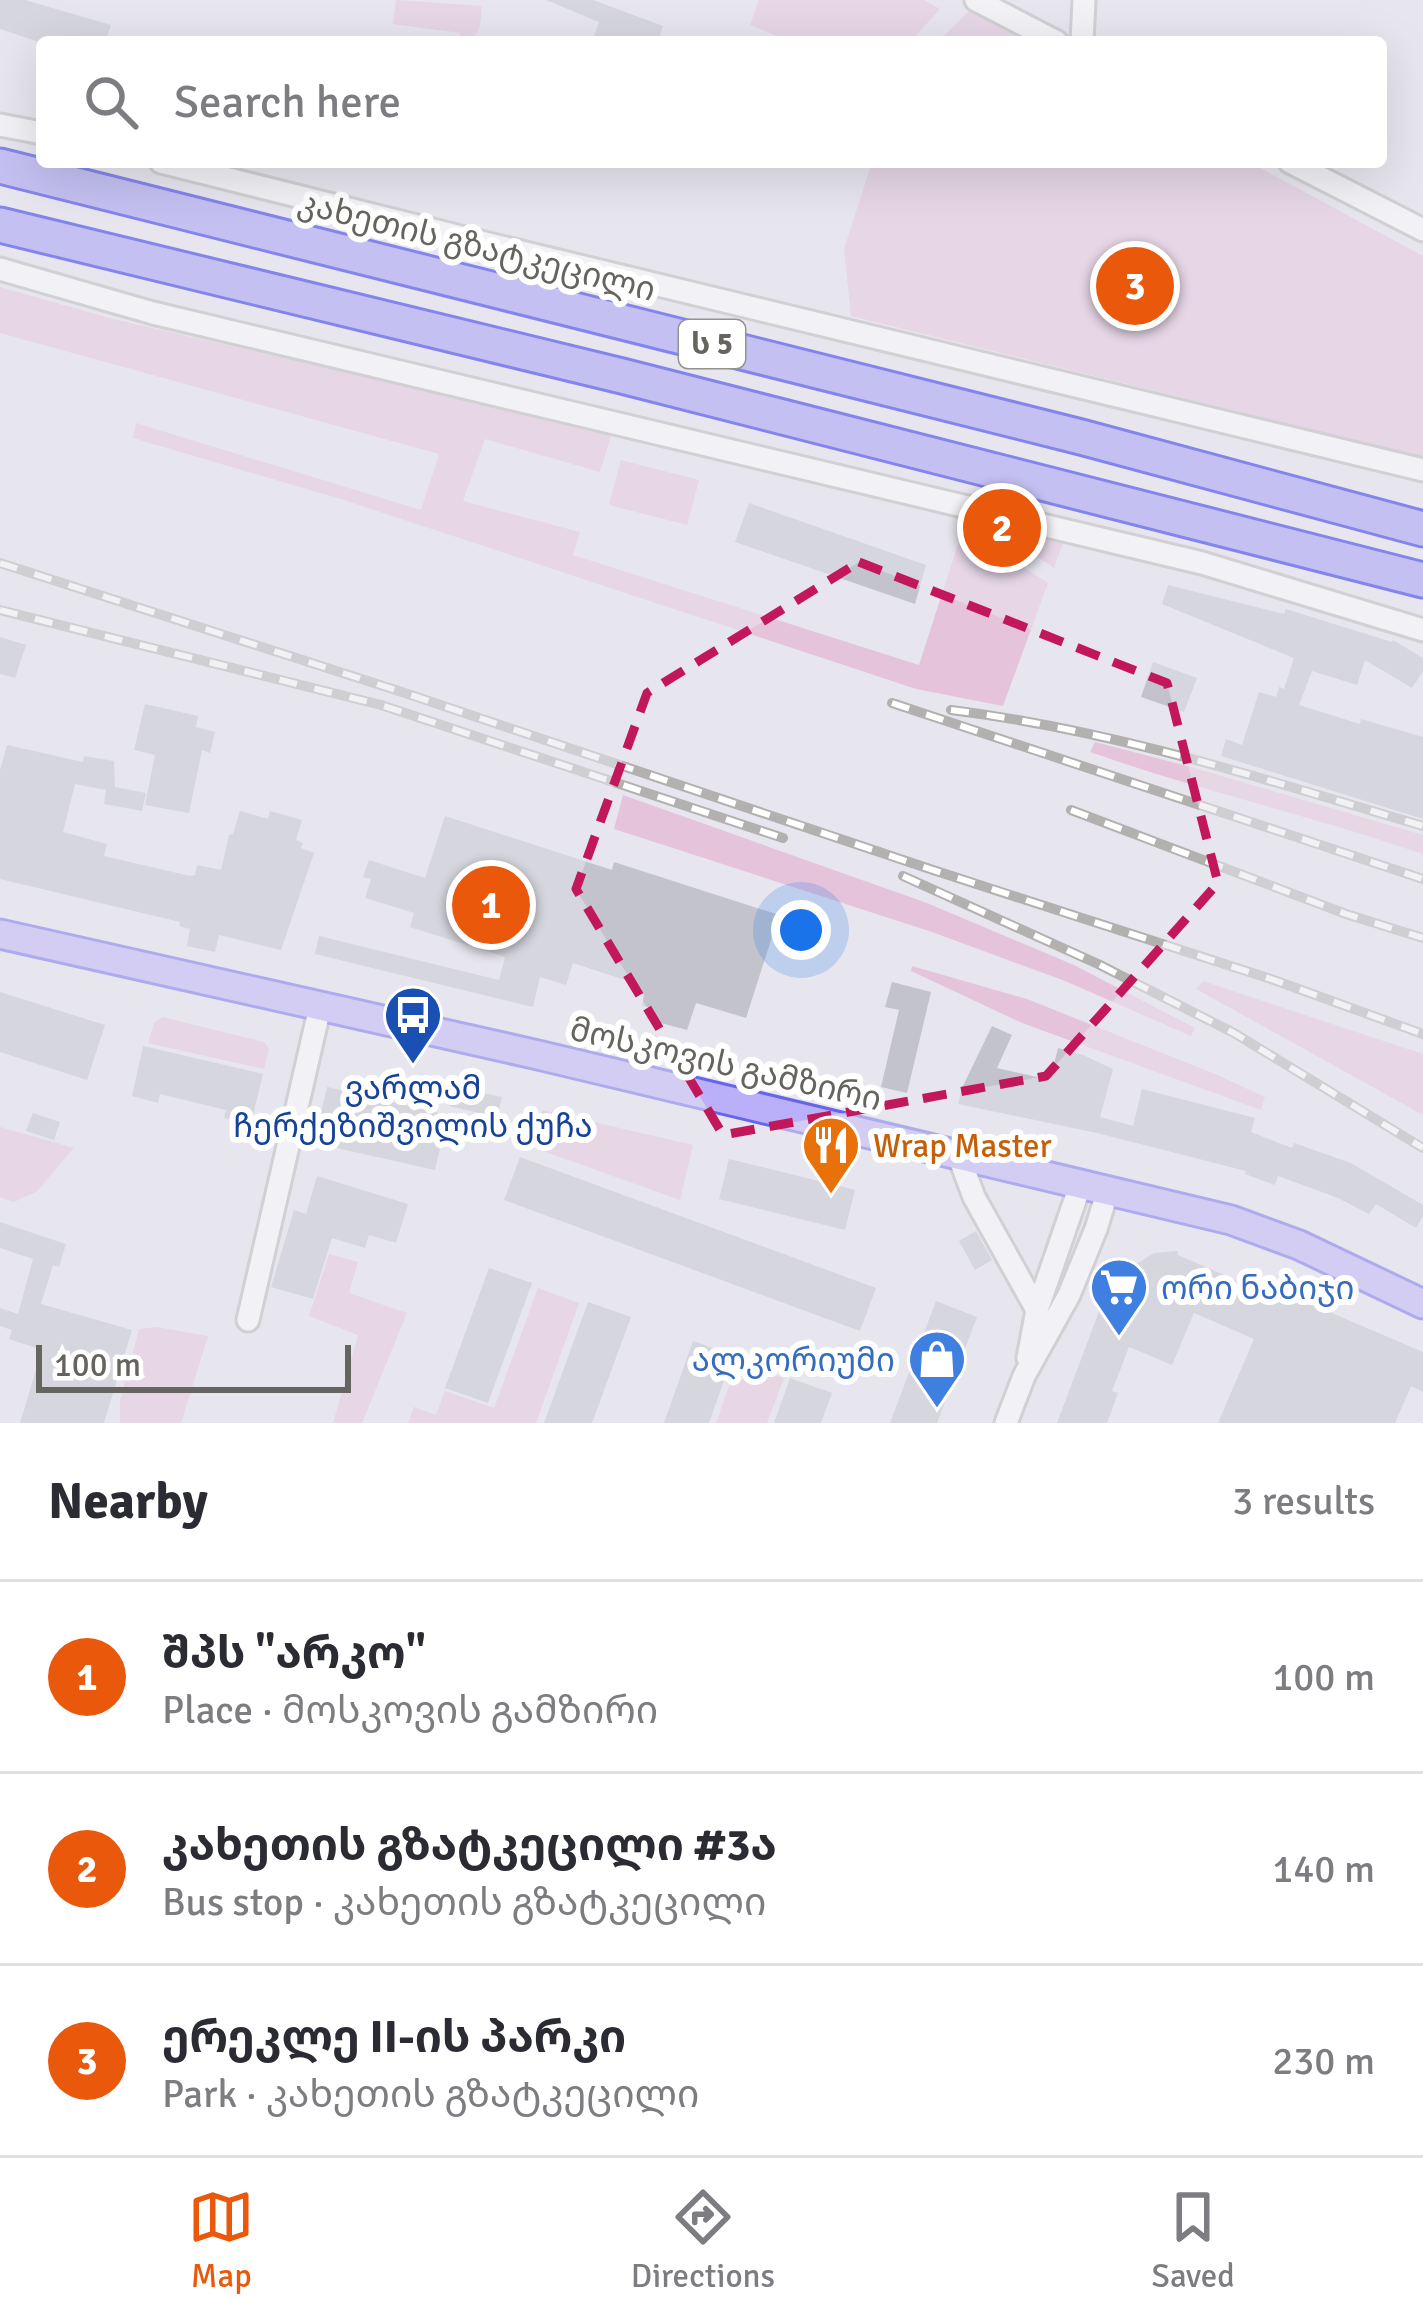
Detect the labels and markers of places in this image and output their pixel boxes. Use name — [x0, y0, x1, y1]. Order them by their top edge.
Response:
pin: 3 — [1096, 241, 1174, 331]
pin: 2 — [963, 483, 1041, 573]
pin: 1 — [452, 860, 530, 950]
bus stop icon: ვარლამ ჩერქეზიშვილის ქუჩა — [382, 984, 444, 1066]
place label: ვარლამ ჩერქეზიშვილის ქუჩა — [233, 1068, 593, 1147]
restaurant icon: Wrap Master — [800, 1114, 862, 1196]
place label: Wrap Master — [873, 1126, 1052, 1167]
supermarket icon: ორი ნაბიჯი — [1088, 1256, 1150, 1338]
place label: ორი ნაბიჯი — [1161, 1268, 1355, 1309]
shop icon: ალკორიუმი — [906, 1328, 968, 1410]
place label: ალკორიუმი — [692, 1340, 895, 1381]

